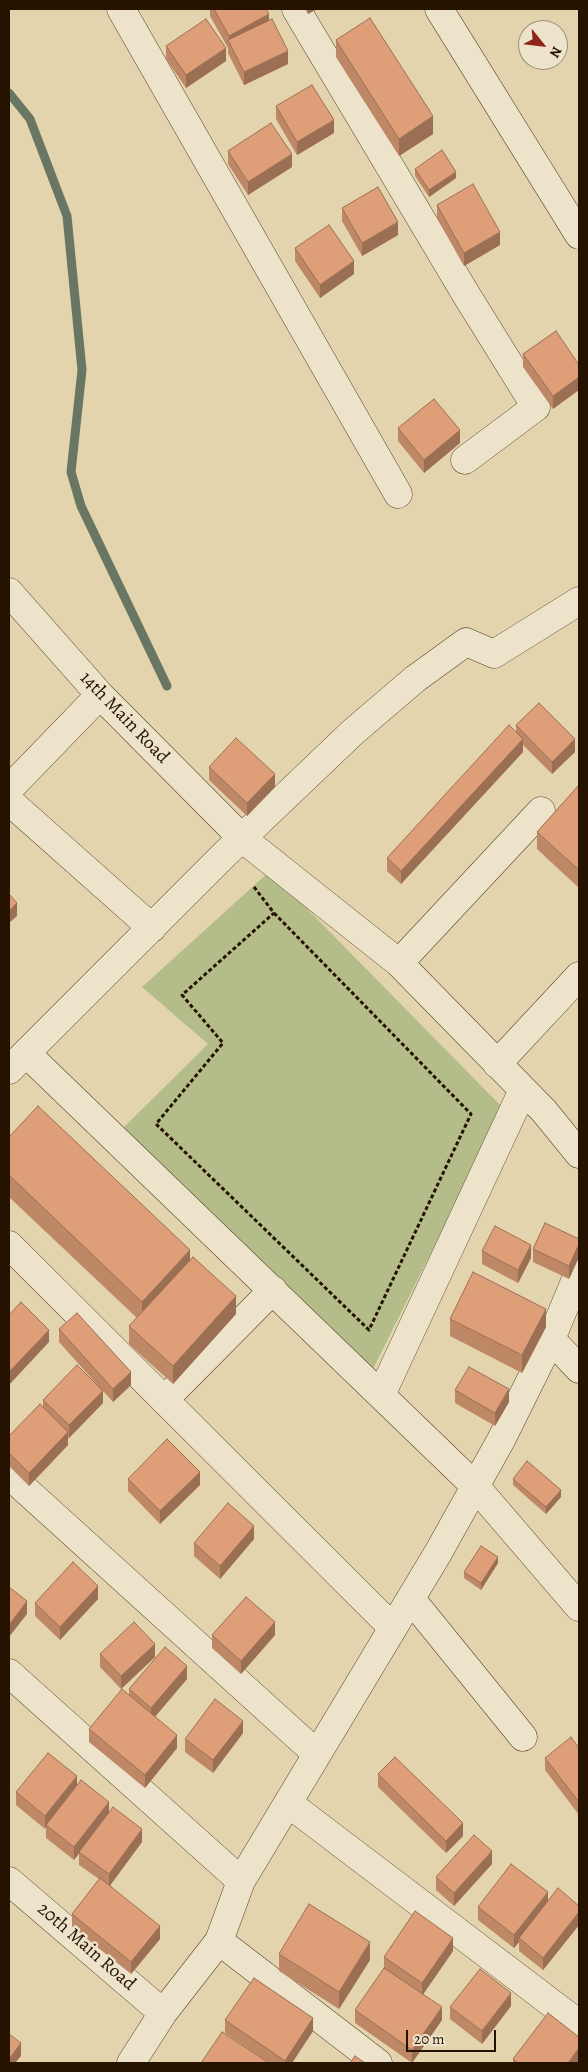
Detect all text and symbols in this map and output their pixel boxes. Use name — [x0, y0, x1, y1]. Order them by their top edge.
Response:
north arrow — [518, 20, 568, 70]
text: N — [545, 43, 566, 61]
street label: 14th Main Road — [74, 667, 174, 769]
street label: 20th Main Road — [32, 1898, 140, 1996]
scale bar — [408, 2020, 498, 2052]
text: 20 m — [414, 2029, 445, 2049]

